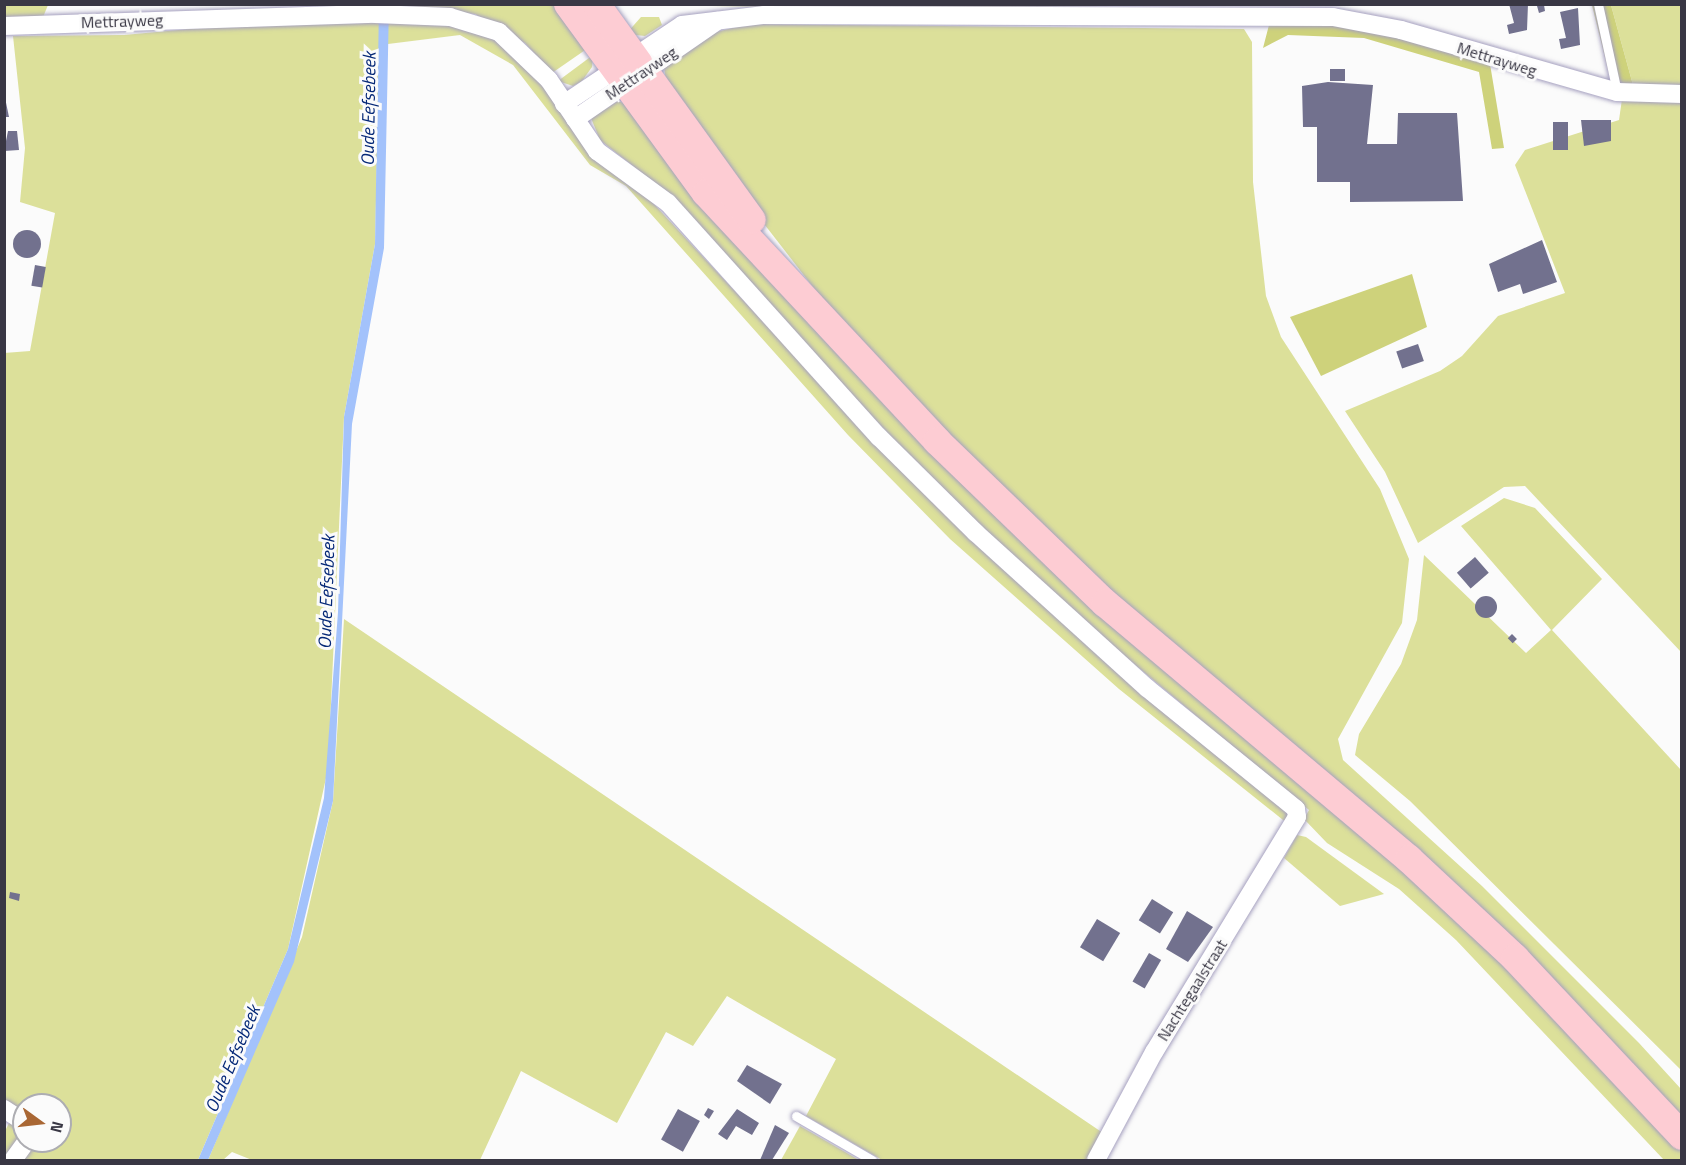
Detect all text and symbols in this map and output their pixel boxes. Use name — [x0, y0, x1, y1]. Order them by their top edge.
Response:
street label: Mettrayweg — [81, 10, 163, 32]
street label: Mettrayweg — [1455, 38, 1539, 80]
street label: Mettrayweg — [602, 42, 680, 104]
water label: Oude Eefsebeek — [357, 52, 381, 166]
water label: Oude Eefsebeek — [314, 535, 340, 649]
street label: Nachtegaalstraat — [1153, 936, 1231, 1044]
water label: Oude Eefsebeek — [201, 1002, 265, 1116]
north arrow — [12, 1093, 72, 1153]
text: N — [44, 1119, 70, 1136]

